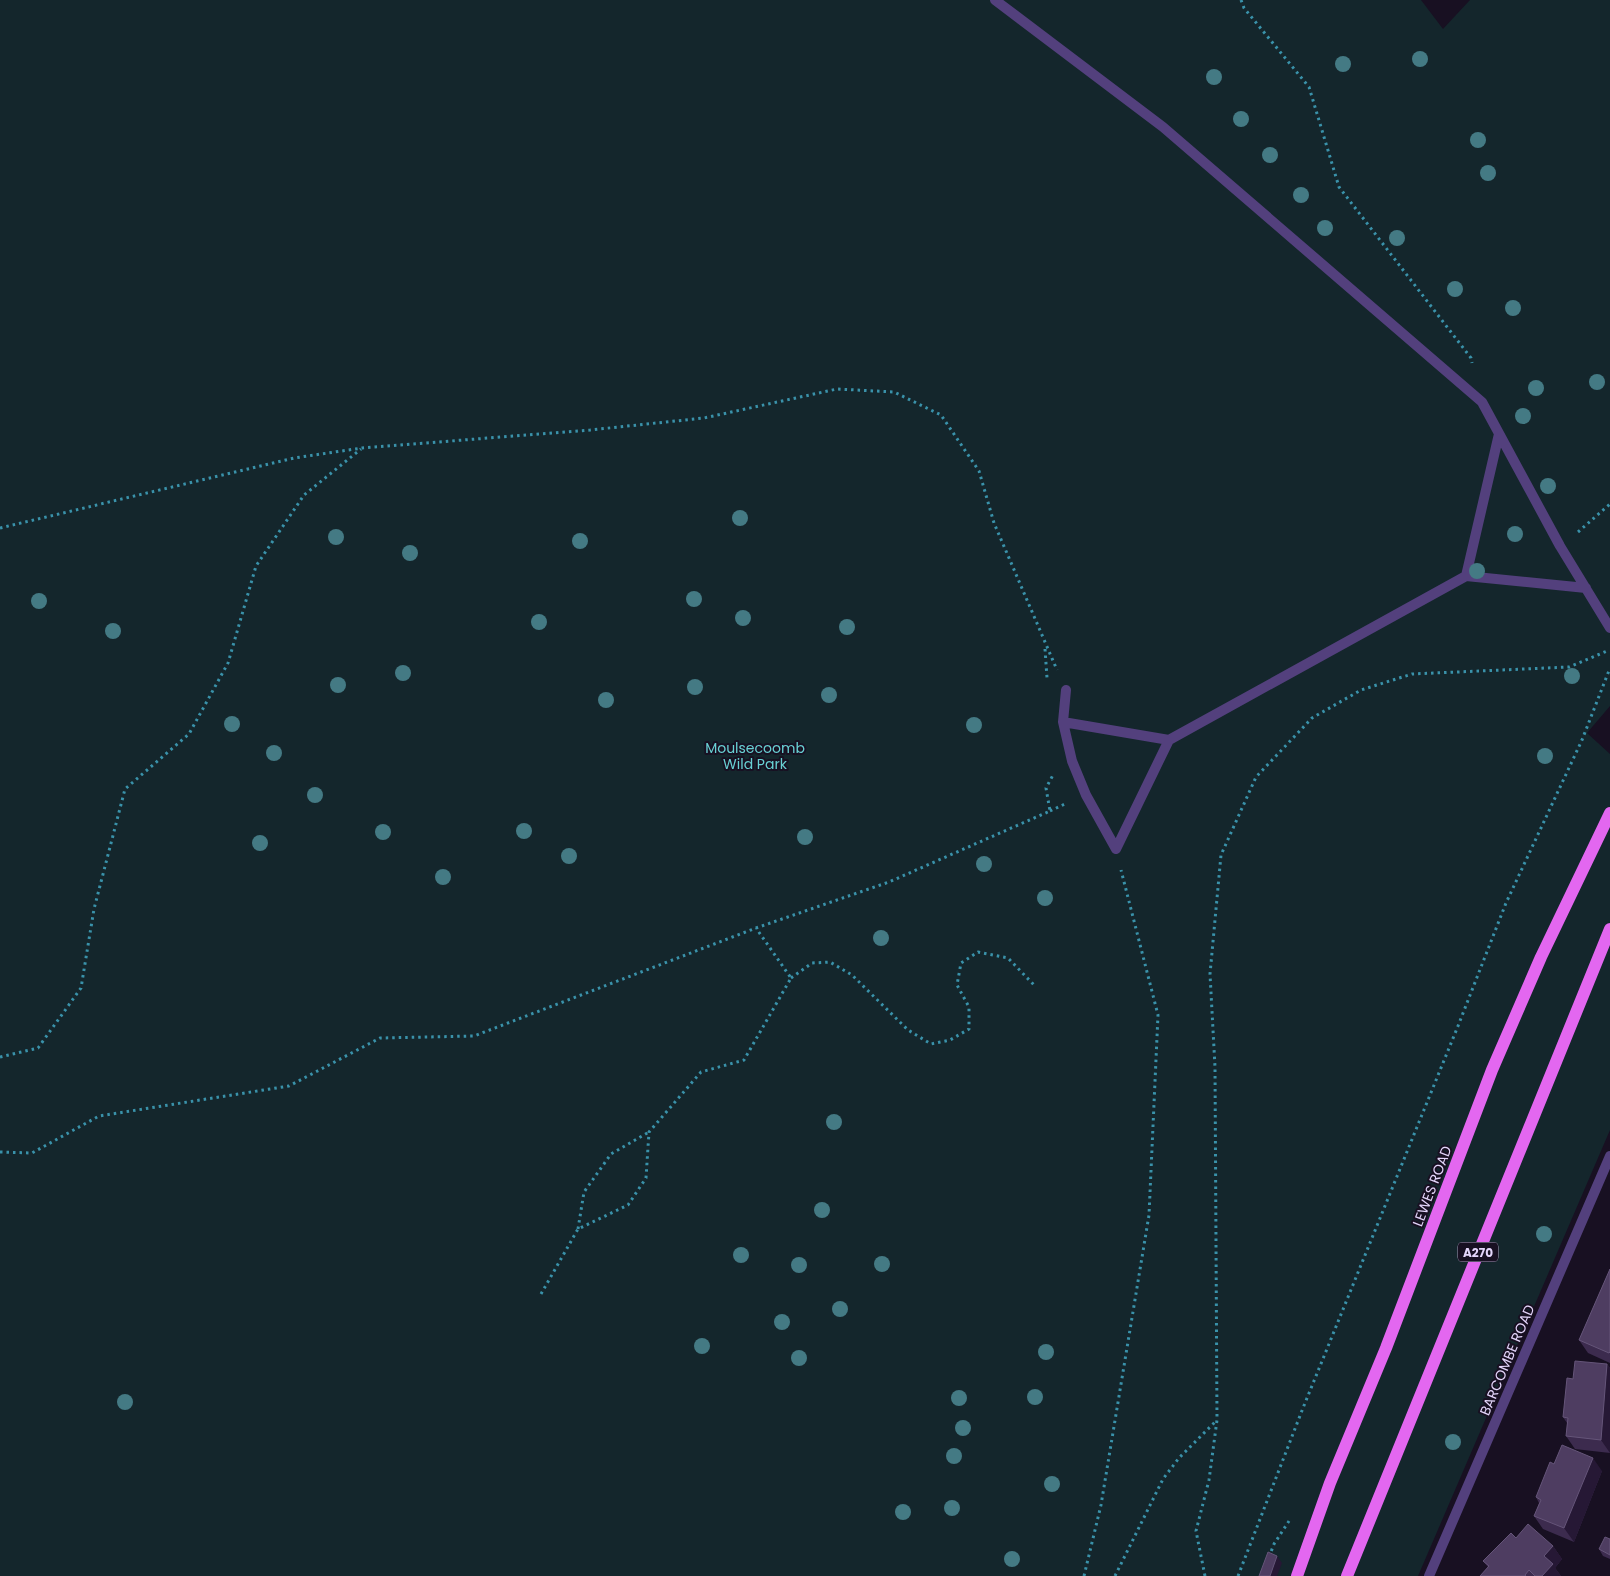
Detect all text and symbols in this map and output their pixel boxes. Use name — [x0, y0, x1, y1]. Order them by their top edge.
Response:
park label: Moulsecoomb Wild Park — [705, 738, 805, 774]
street label: LEWES ROAD — [1407, 1143, 1457, 1229]
road number: A270 — [1458, 1242, 1498, 1262]
street label: BARCOMBE ROAD — [1475, 1301, 1539, 1419]

